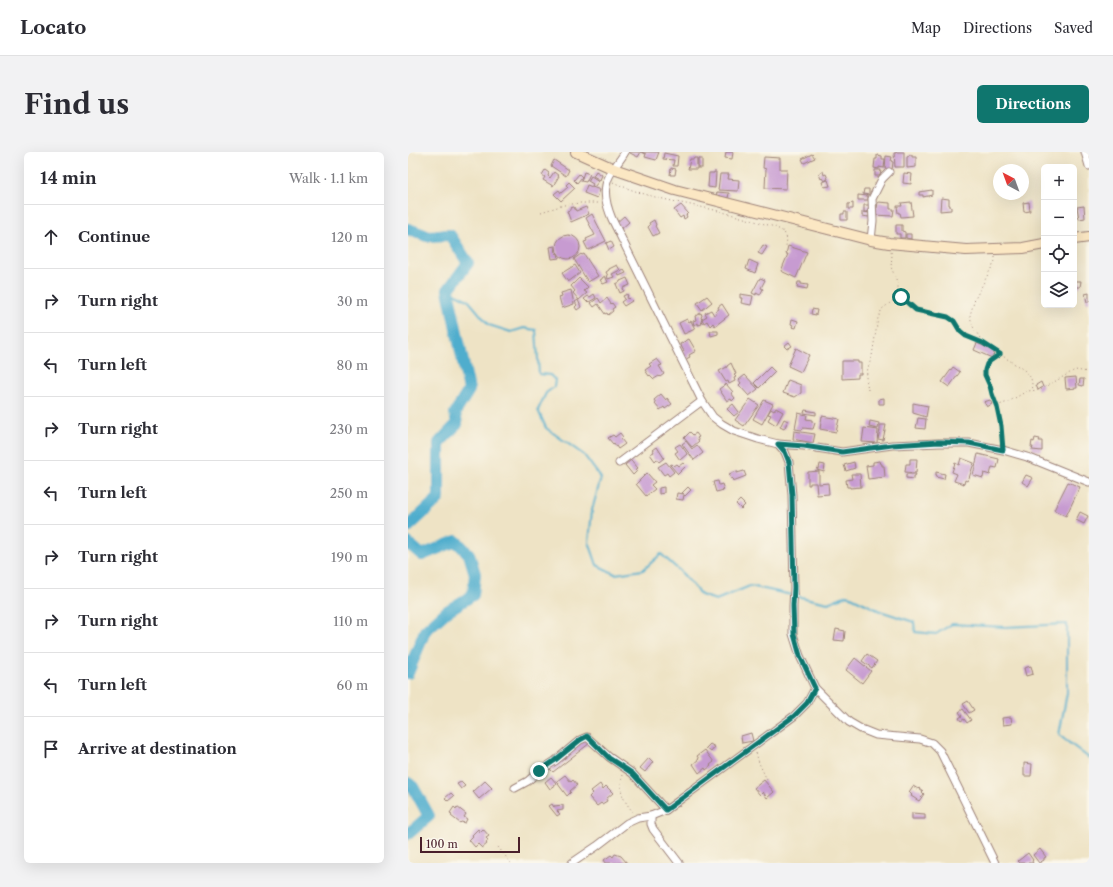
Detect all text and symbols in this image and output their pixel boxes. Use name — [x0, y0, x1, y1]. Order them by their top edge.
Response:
text: Locato — [20, 16, 86, 39]
text: Map — [911, 19, 941, 37]
text: Directions — [963, 19, 1032, 37]
text: Saved — [1054, 19, 1093, 37]
button: Directions — [977, 85, 1089, 123]
text: Find us — [24, 87, 129, 121]
north arrow — [993, 164, 1029, 200]
map controls — [1041, 164, 1077, 308]
button: + — [1041, 164, 1077, 200]
text: 14 min — [40, 168, 97, 188]
text: Walk · 1.1 km — [289, 170, 368, 186]
button: − — [1041, 200, 1077, 236]
icon: ahead — [40, 226, 62, 248]
text: Continue — [78, 227, 150, 246]
text: 120 m — [331, 229, 368, 245]
button: locate — [1041, 236, 1077, 272]
button: layers — [1041, 272, 1077, 308]
route start — [892, 288, 910, 306]
icon: right — [40, 290, 62, 312]
text: Turn right — [78, 291, 158, 310]
text: 30 m — [337, 293, 368, 309]
icon: left — [40, 354, 62, 376]
text: Turn left — [78, 355, 147, 374]
text: 80 m — [336, 357, 368, 373]
icon: right — [40, 418, 62, 440]
text: Turn right — [78, 419, 158, 438]
text: 230 m — [330, 421, 368, 437]
icon: left — [40, 482, 62, 504]
text: Turn left — [78, 483, 147, 502]
text: 250 m — [330, 485, 368, 501]
icon: right — [40, 546, 62, 568]
text: Turn right — [78, 547, 158, 566]
text: 190 m — [331, 549, 368, 565]
icon: right — [40, 610, 62, 632]
text: Turn right — [78, 611, 158, 630]
text: 110 m — [333, 613, 368, 629]
icon: left — [40, 674, 62, 696]
text: Turn left — [78, 675, 147, 694]
text: 60 m — [337, 677, 368, 693]
icon: arrive — [40, 738, 62, 760]
text: Arrive at destination — [78, 739, 237, 758]
route end — [530, 762, 548, 780]
scale bar — [420, 835, 520, 854]
text: 100 m — [426, 837, 458, 851]

